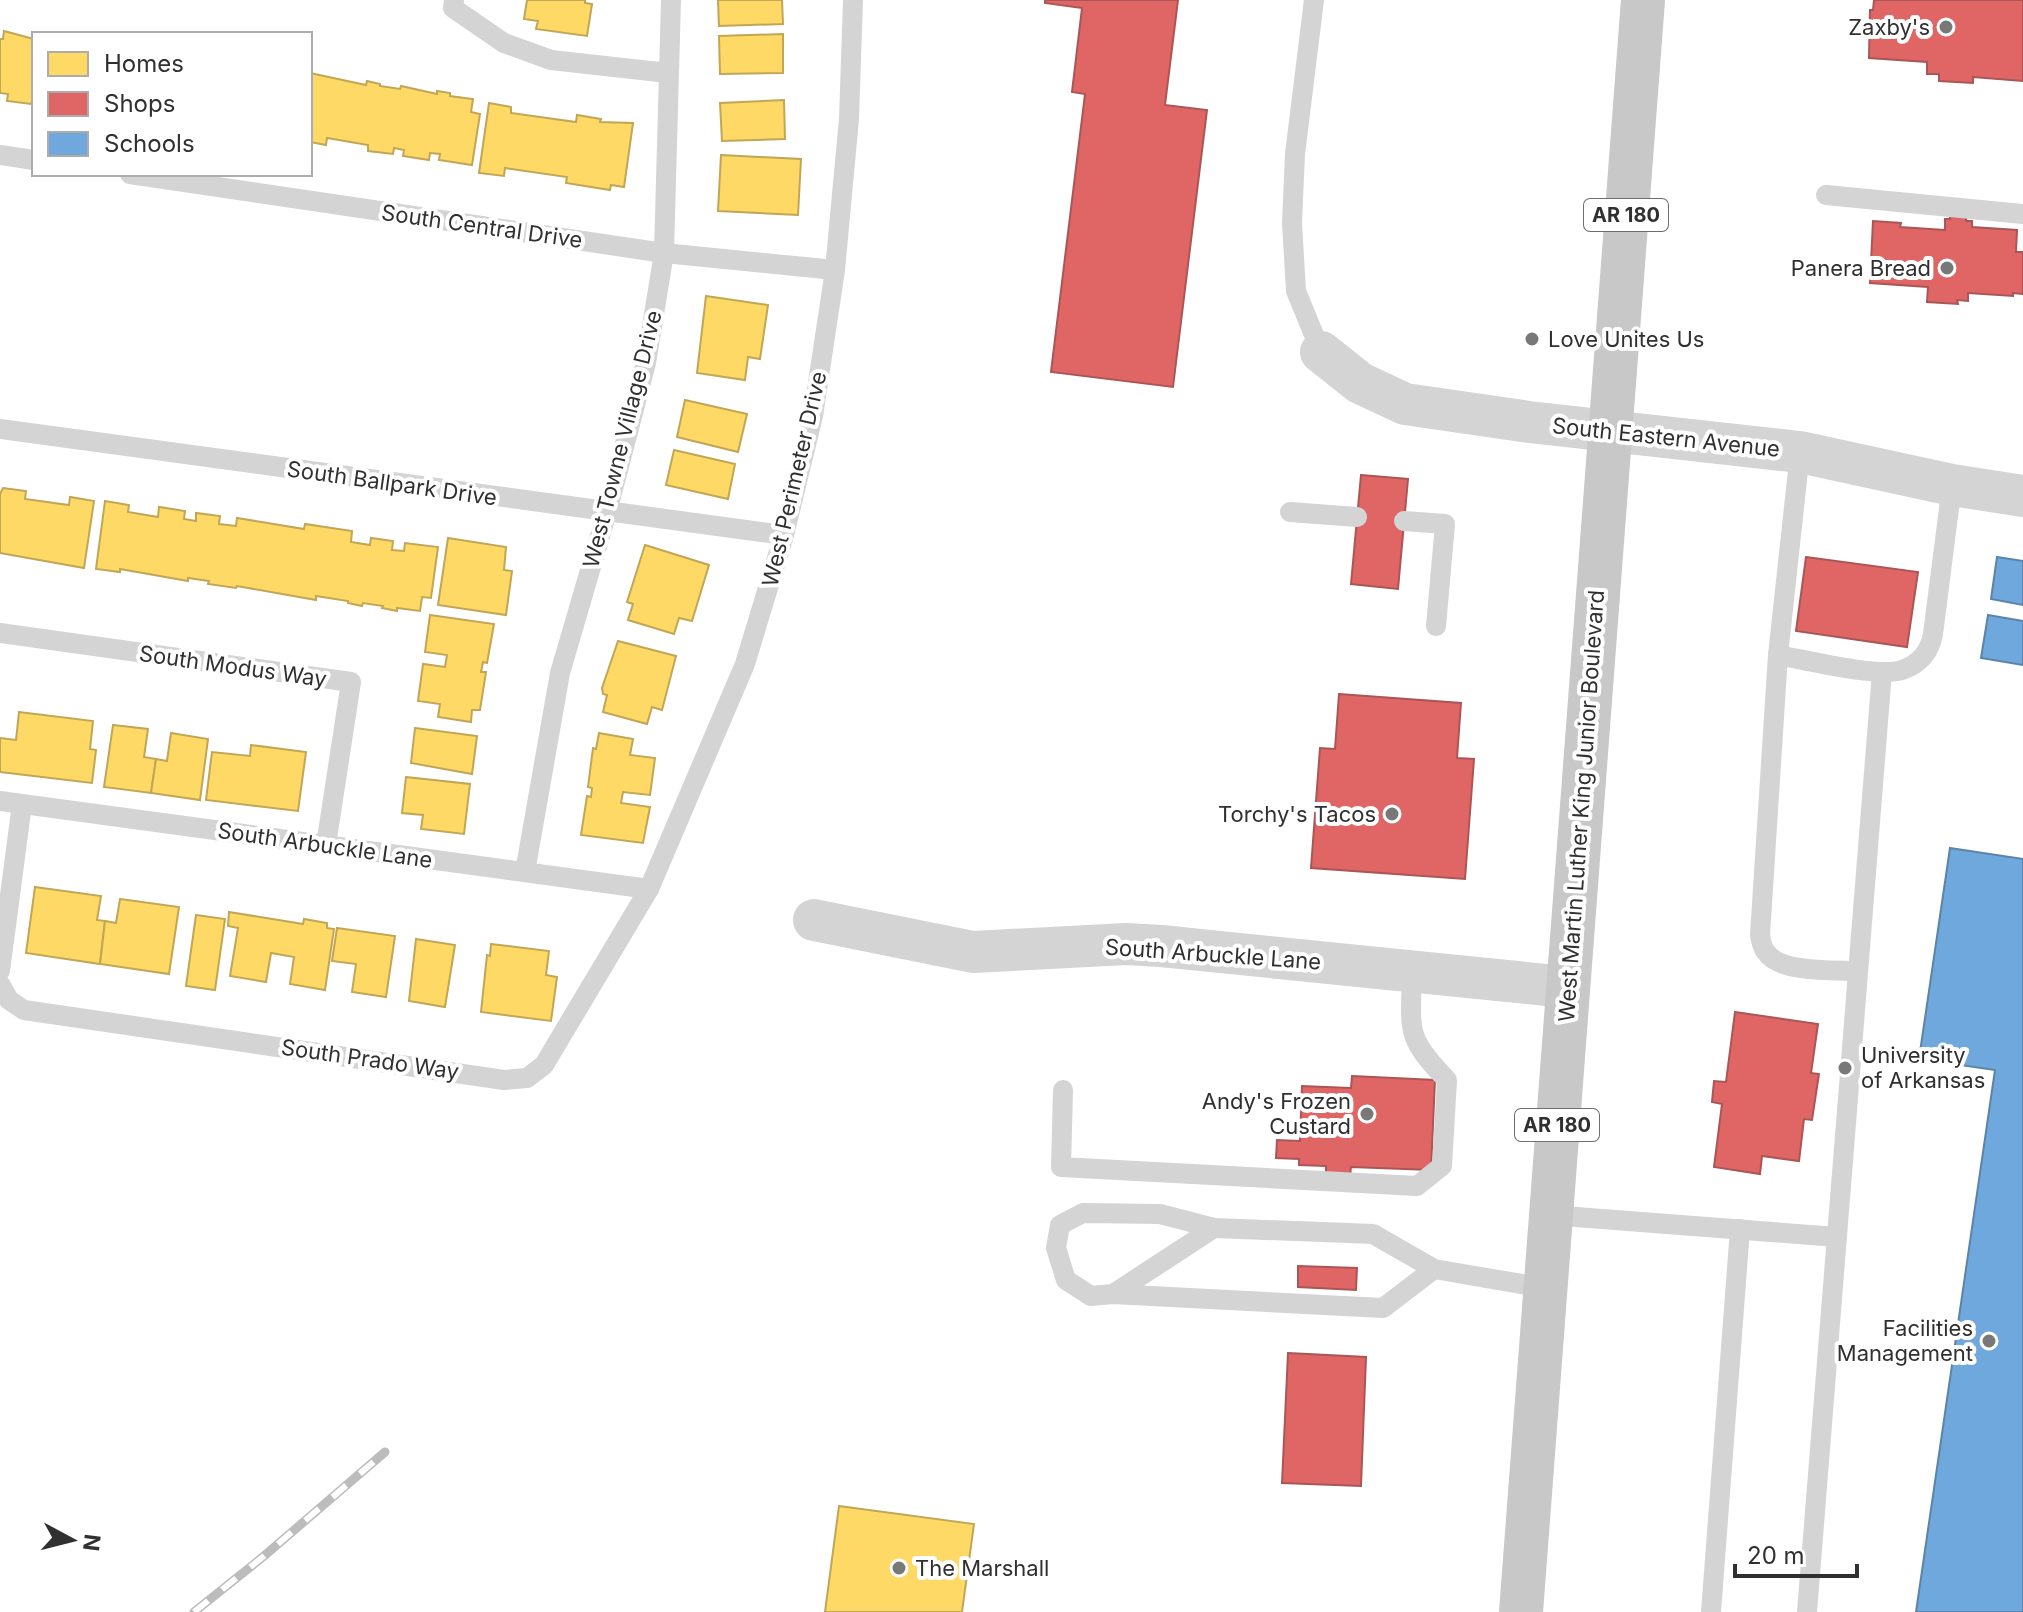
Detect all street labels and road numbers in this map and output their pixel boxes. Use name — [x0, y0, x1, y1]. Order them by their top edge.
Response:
street label: South Central Drive — [380, 199, 584, 253]
road number: AR 180 — [1584, 199, 1668, 231]
street label: West Towne Village Drive — [577, 308, 667, 570]
street label: West Perimeter Drive — [757, 369, 831, 589]
street label: South Eastern Avenue — [1551, 412, 1781, 462]
street label: South Ballpark Drive — [285, 455, 499, 511]
street label: West Martin Luther King Junior Boulevard — [1553, 589, 1609, 1023]
street label: South Modus Way — [138, 640, 328, 692]
street label: South Arbuckle Lane — [216, 817, 434, 873]
street label: South Arbuckle Lane — [1104, 933, 1322, 975]
street label: South Prado Way — [279, 1034, 461, 1084]
road number: AR 180 — [1515, 1109, 1599, 1141]

